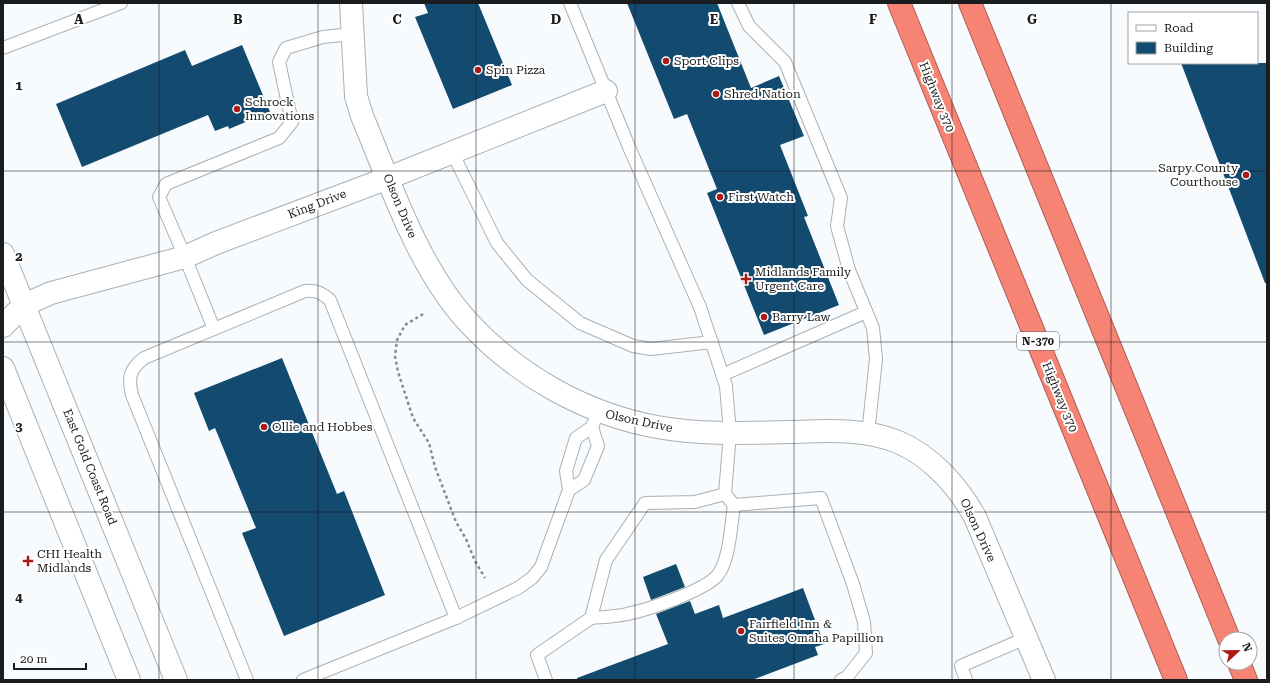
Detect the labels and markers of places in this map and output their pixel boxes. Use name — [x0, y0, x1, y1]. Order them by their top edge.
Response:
place label: Sport Clips — [674, 54, 739, 68]
marker: Sport Clips — [661, 56, 671, 66]
place label: Spin Pizza — [486, 63, 546, 77]
marker: Spin Pizza — [473, 65, 483, 75]
place label: Shred Nation — [724, 87, 801, 101]
marker: Shred Nation — [711, 89, 721, 99]
place label: Schrock Innovations — [245, 95, 315, 123]
marker: Schrock Innovations — [232, 104, 242, 114]
place label: Sarpy County Courthouse — [1158, 161, 1239, 189]
marker: Sarpy County Courthouse — [1241, 170, 1251, 180]
place label: First Watch — [728, 190, 794, 204]
marker: First Watch — [715, 192, 725, 202]
place label: Midlands Family Urgent Care — [755, 265, 852, 293]
marker: Midlands Family Urgent Care — [740, 273, 752, 285]
place label: Barry Law — [772, 310, 831, 324]
marker: Barry Law — [759, 312, 769, 322]
place label: Ollie and Hobbes — [272, 420, 373, 434]
marker: Ollie and Hobbes — [259, 422, 269, 432]
place label: CHI Health Midlands — [37, 547, 102, 575]
marker: CHI Health Midlands — [22, 555, 34, 567]
place label: Fairfield Inn & Suites Omaha Papillion — [749, 617, 884, 645]
marker: Fairfield Inn & Suites Omaha Papillion — [736, 626, 746, 636]

